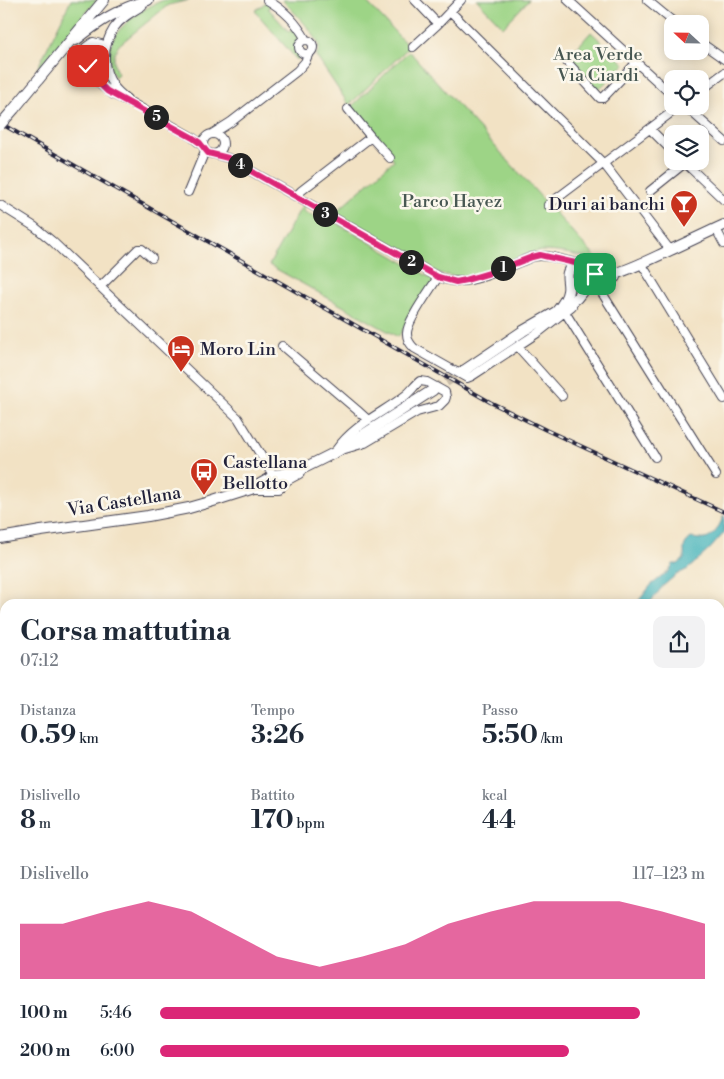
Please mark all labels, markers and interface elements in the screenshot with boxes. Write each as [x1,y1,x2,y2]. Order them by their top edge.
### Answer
north arrow [664,15,709,60]
map controls [664,15,709,170]
park label: Area Verde Via Ciardi [552,43,643,87]
pin [67,45,109,87]
icon: check [74,52,102,80]
button: locate [664,70,709,115]
pin: 5 [144,104,168,130]
text: 5 [152,108,161,126]
button: layers [664,125,709,170]
pin: 4 [228,152,252,178]
text: 4 [236,156,245,174]
bar icon: Duri ai banchi [669,189,699,228]
park label: Parco Hayez [402,190,502,213]
place label: Duri ai banchi [549,193,665,216]
pin: 3 [312,202,338,226]
text: 3 [321,205,330,223]
pin: 2 [398,250,424,274]
text: 2 [407,253,416,271]
pin [574,253,616,295]
pin: 1 [490,256,516,280]
text: 1 [500,259,507,277]
icon: arrive [581,260,609,288]
hotel icon: Moro Lin [166,334,196,373]
place label: Moro Lin [200,338,276,361]
place label: Castellana Bellotto [222,451,308,495]
bus stop icon: Castellana Bellotto [189,457,219,496]
street label: Via Castellana [64,481,184,522]
text: Corsa mattutina [20,614,231,649]
button: share [653,616,705,668]
text: 07:12 [20,651,59,671]
text: Distanza [20,702,76,720]
text: Tempo [251,702,295,720]
text: Passo [482,702,518,720]
text: 0.59 [20,720,76,751]
text: 3:26 [251,720,304,751]
text: 5:50 [482,720,538,751]
text: km [76,730,99,748]
text: /km [538,730,563,748]
text: Dislivello [20,787,80,805]
text: Battito [251,787,295,805]
text: kcal [482,787,507,805]
text: 8 [20,805,36,836]
text: 170 [251,805,294,836]
text: 44 [482,805,516,836]
text: m [36,815,51,833]
text: bpm [294,815,325,833]
text: Dislivello [20,864,89,884]
text: 117–123 m [632,864,705,884]
text: 100 m [20,1003,68,1023]
text: 5:46 [100,1003,132,1023]
text: 200 m [20,1041,70,1061]
text: 6:00 [100,1041,135,1061]

